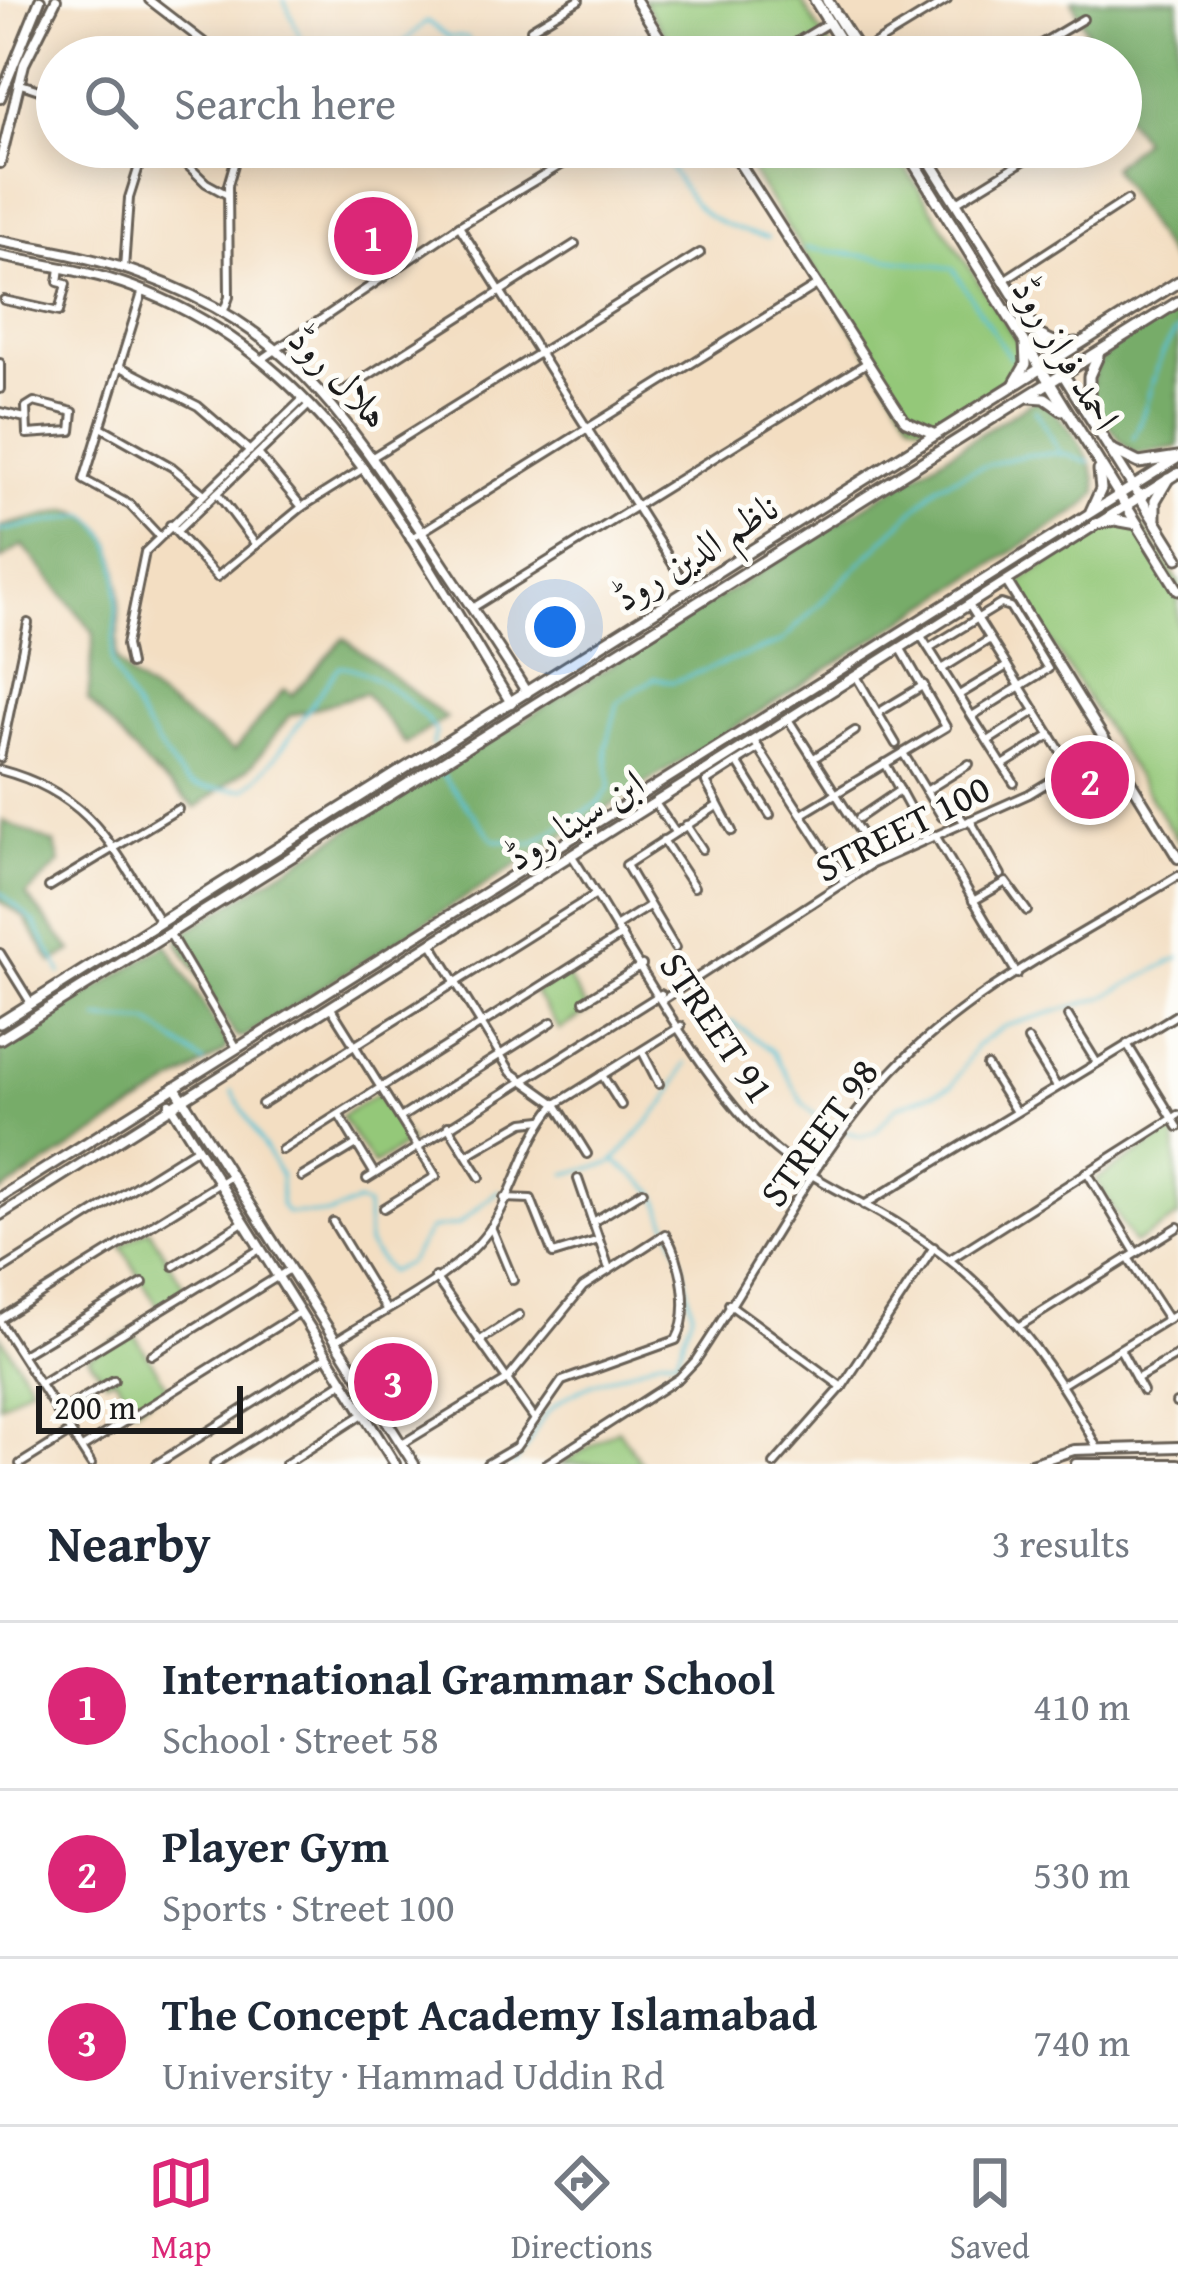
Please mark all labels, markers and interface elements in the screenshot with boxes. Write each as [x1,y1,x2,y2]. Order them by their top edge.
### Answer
search box [36,36,1142,168]
icon: search [78,69,144,135]
text: Search here [174,70,396,135]
pin: 1 [334,191,412,281]
street label: احمد فراز روڈ [999,265,1135,441]
street label: ہلال روڈ [276,311,404,441]
street label: ناظم الدین روڈ [601,478,793,632]
your location [525,597,585,657]
pin: 2 [1051,735,1129,825]
street label: ابن سینا روڈ [494,754,654,884]
street label: STREET 100 [805,759,999,895]
street label: STREET 91 [647,940,789,1114]
street label: STREET 98 [745,1046,891,1218]
pin: 3 [354,1337,432,1427]
scale bar [36,1380,243,1433]
text: 200 m [54,1383,136,1431]
text: Nearby [48,1505,211,1580]
text: 3 results [992,1514,1130,1571]
text: International Grammar School [162,1645,775,1710]
text: 1 [77,1677,97,1734]
text: 410 m [1033,1677,1130,1734]
text: School · Street 58 [162,1710,439,1767]
text: Player Gym [162,1813,389,1878]
text: 2 [77,1845,97,1902]
text: 530 m [1033,1845,1130,1902]
text: Sports · Street 100 [162,1878,455,1935]
text: The Concept Academy Islamabad [162,1981,817,2046]
text: 3 [77,2013,97,2070]
text: 740 m [1033,2013,1130,2070]
text: University · Hammad Uddin Rd [162,2046,665,2103]
tab: Map [148,2150,214,2270]
tab: Directions [511,2150,653,2270]
tab: Saved [950,2150,1030,2270]

